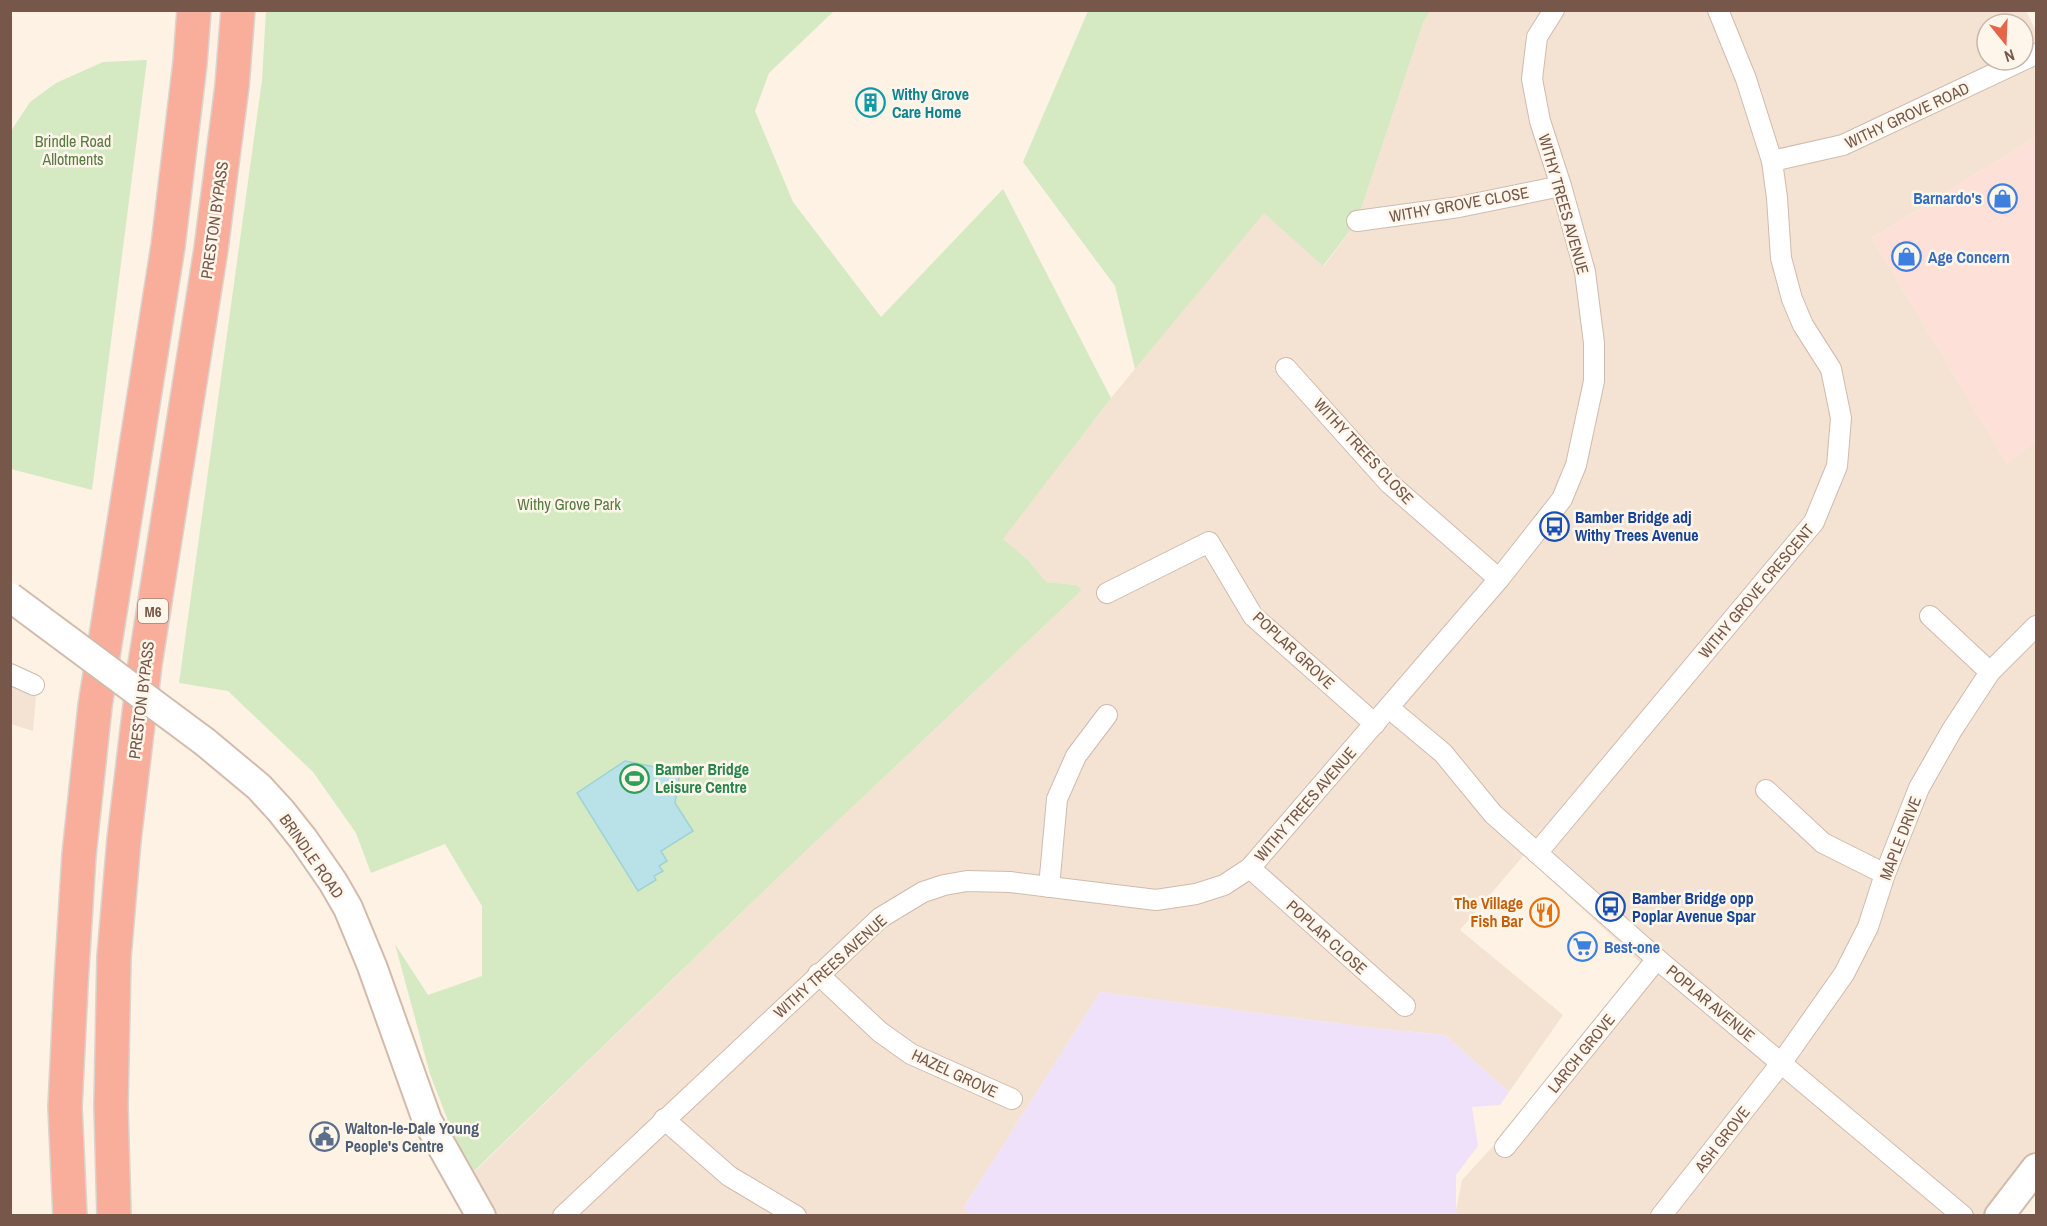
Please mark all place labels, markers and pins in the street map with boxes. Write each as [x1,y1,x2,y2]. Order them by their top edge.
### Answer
place label: Withy Grove Care Home [892,83,969,123]
building icon: Withy Grove Care Home [855,87,887,119]
shop icon: Barnardo's [1987,182,2019,214]
place label: Barnardo's [1913,187,1982,209]
shop icon: Age Concern [1891,241,1923,273]
place label: Age Concern [1928,246,2010,268]
place label: Bamber Bridge adj Withy Trees Avenue [1575,506,1699,546]
bus stop icon: Bamber Bridge adj Withy Trees Avenue [1538,510,1570,542]
place label: Bamber Bridge Leisure Centre [655,758,749,798]
sports icon: Bamber Bridge Leisure Centre [618,762,650,794]
place label: Bamber Bridge opp Poplar Avenue Spar [1632,887,1757,927]
bus stop icon: Bamber Bridge opp Poplar Avenue Spar [1595,891,1627,923]
place label: The Village Fish Bar [1454,892,1524,932]
restaurant icon: The Village Fish Bar [1528,896,1560,928]
supermarket icon: Best-one [1567,931,1599,963]
place label: Best-one [1604,936,1660,958]
place label: Walton-le-Dale Young People's Centre [345,1117,479,1157]
public building icon: Walton-le-Dale Young People's Centre [308,1121,340,1153]

